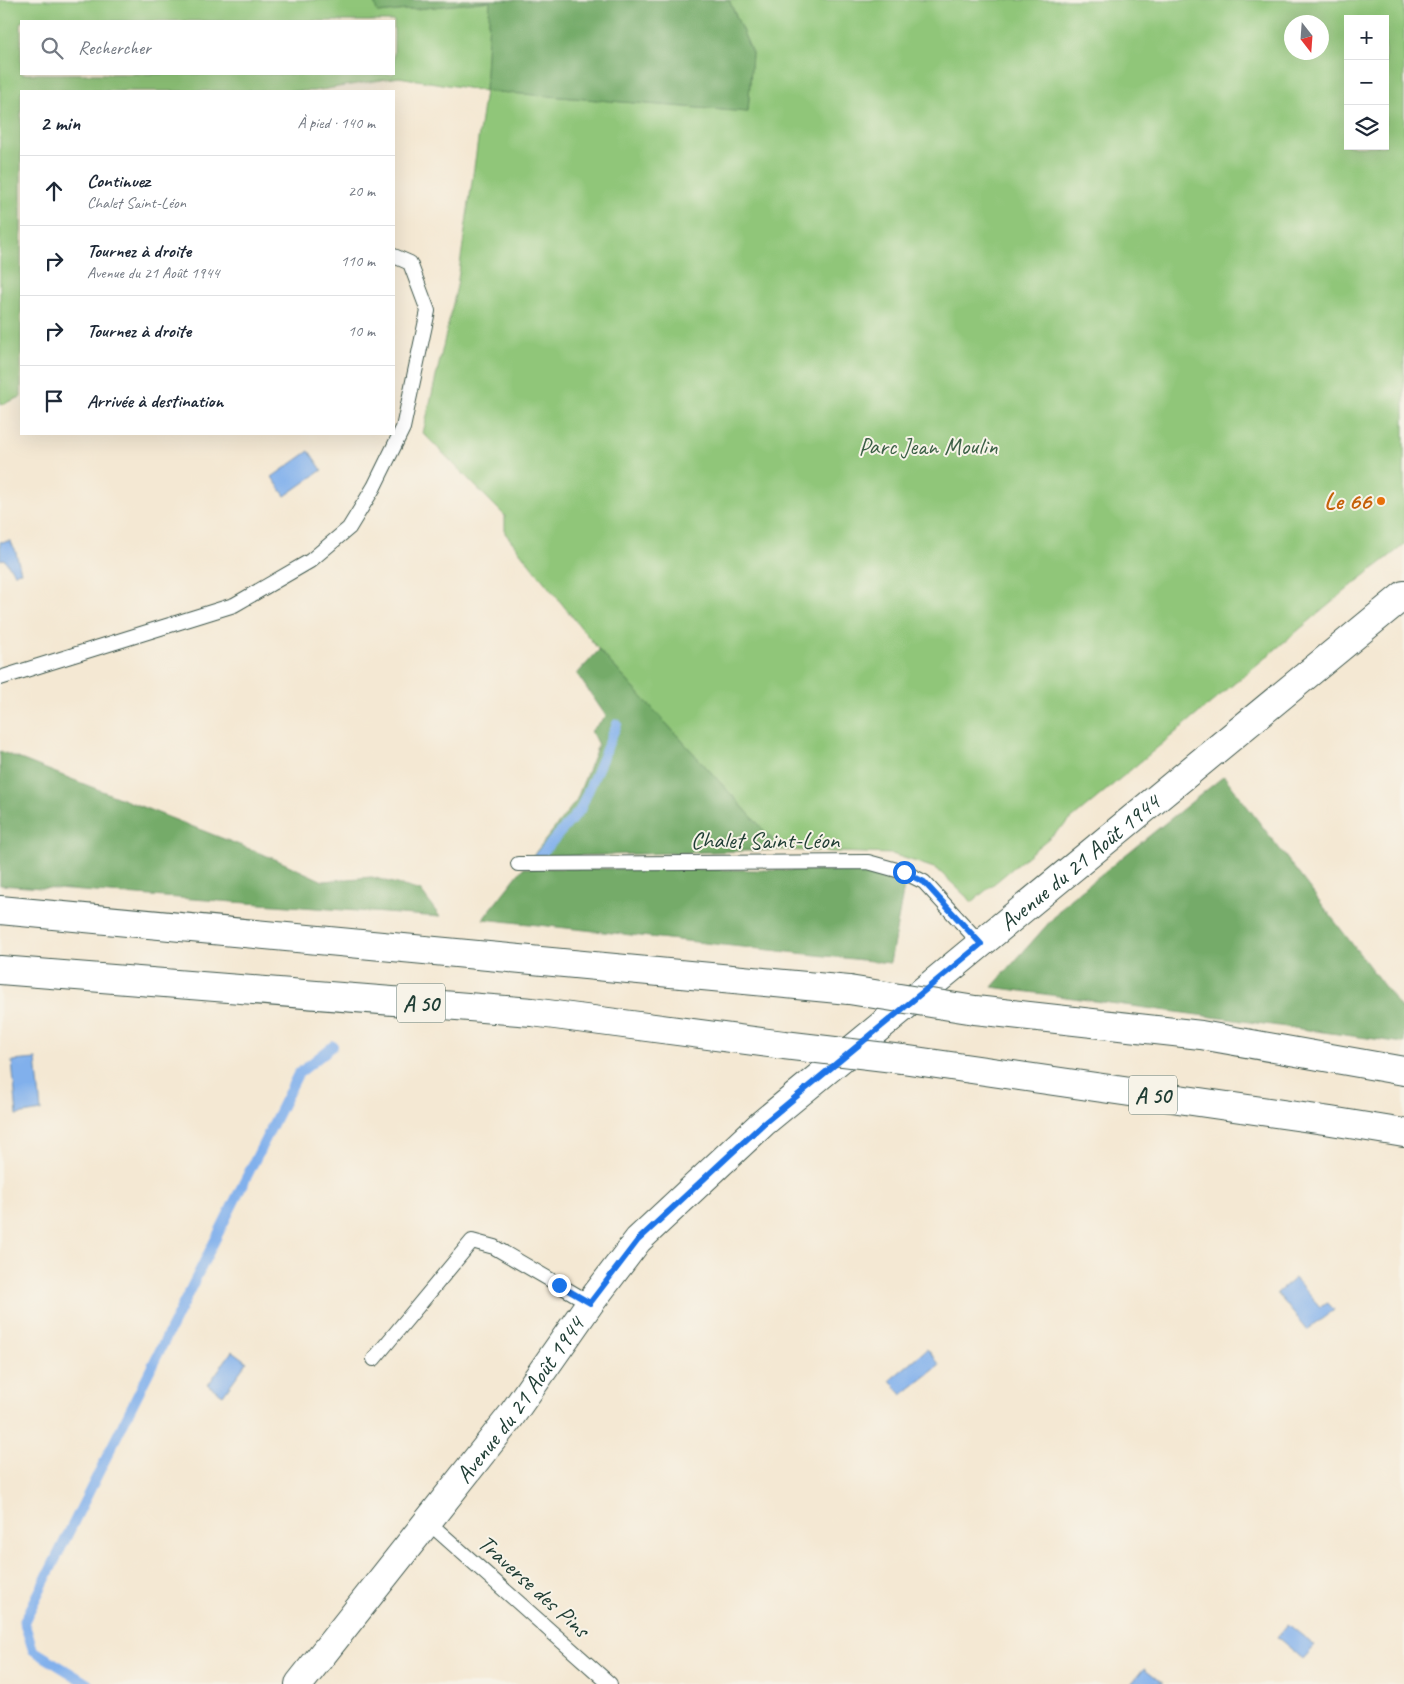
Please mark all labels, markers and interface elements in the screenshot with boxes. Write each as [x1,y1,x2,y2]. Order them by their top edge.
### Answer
north arrow [1284,15,1329,60]
map controls [1344,15,1389,150]
button: + [1344,15,1389,60]
search box [20,20,395,75]
icon: search [38,34,66,62]
text: Rechercher [78,36,151,60]
button: − [1344,60,1389,105]
button: layers [1344,105,1389,150]
text: 2 min [40,110,80,136]
text: À pied · 140 m [297,113,375,133]
text: Continuez [87,169,150,193]
icon: ahead [40,177,68,205]
text: 20 m [348,181,375,201]
text: Chalet Saint-Léon [87,193,186,213]
text: Tournez à droite [87,239,191,263]
icon: right [40,247,68,275]
text: 110 m [341,251,375,271]
text: Avenue du 21 Août 1944 [87,263,220,283]
icon: right [40,317,68,345]
text: Tournez à droite [87,319,191,343]
text: 10 m [348,321,375,341]
icon: arrive [40,387,68,415]
text: Arrivée à destination [87,389,223,413]
park label: Parc Jean Moulin [858,431,998,461]
place label: Le 66 [1324,486,1373,516]
marker: Le 66 [1375,495,1387,507]
street label: Avenue du 21 Août 1944 [993,786,1168,937]
street label: Chalet Saint-Léon [691,825,840,855]
route start [893,861,916,884]
road number: A 50 [397,984,445,1022]
road number: A 50 [1129,1076,1177,1114]
route end [548,1274,571,1297]
street label: Avenue du 21 Août 1944 [449,1309,592,1489]
street label: Traverse des Pins [472,1528,597,1645]

